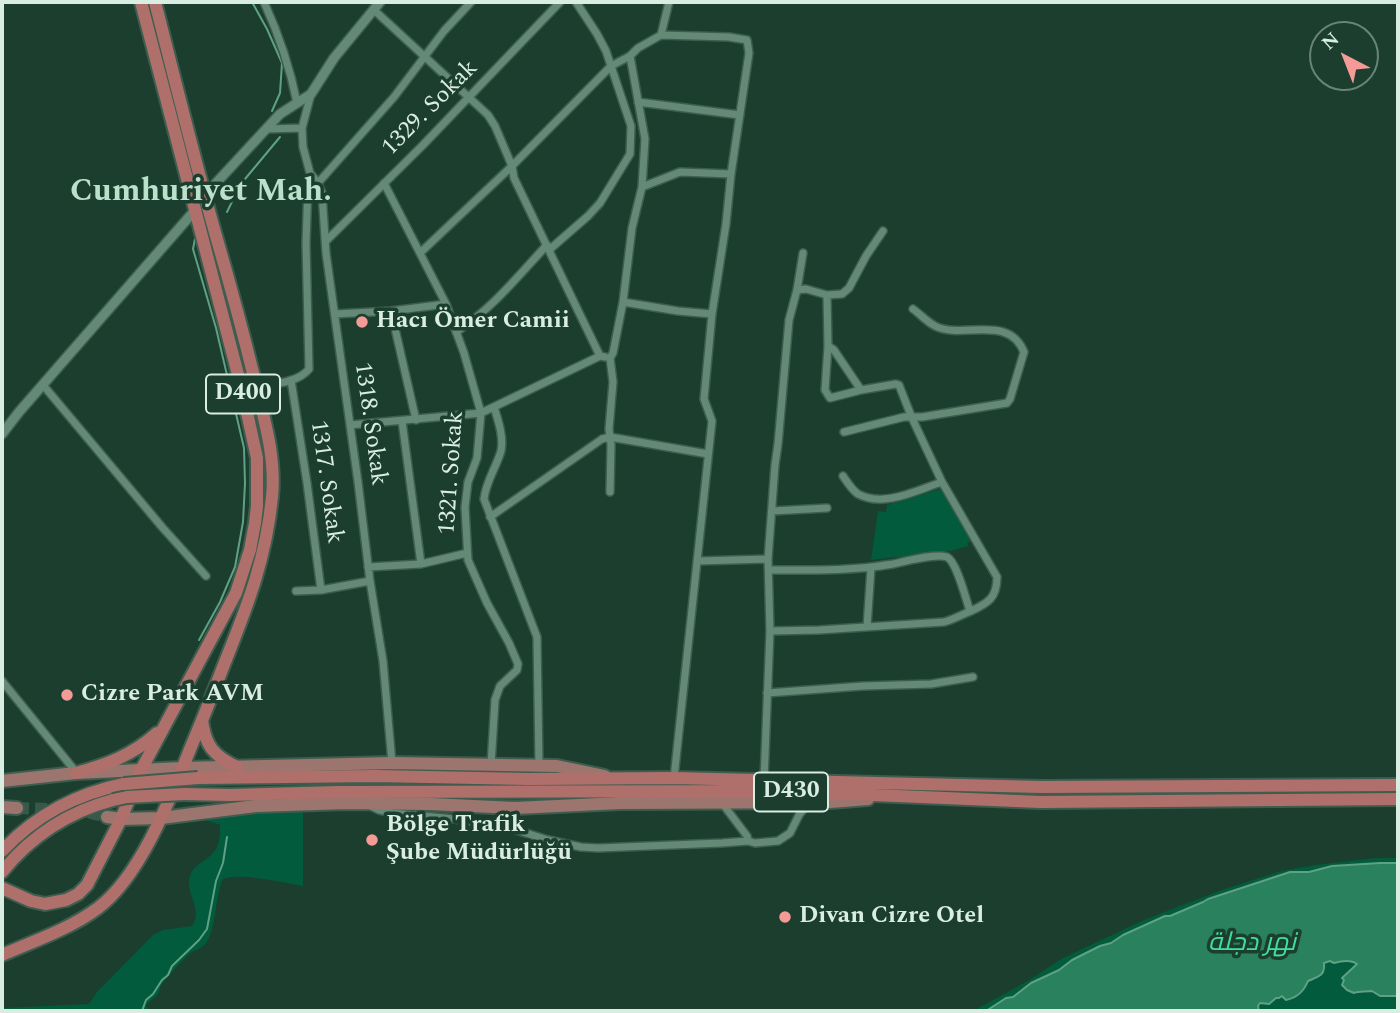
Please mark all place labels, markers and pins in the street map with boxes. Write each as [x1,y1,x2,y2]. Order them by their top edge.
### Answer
place label: Hacı Ömer Camii [376,308,570,336]
marker: Hacı Ömer Camii [354,314,370,330]
place label: Cizre Park AVM [81,681,264,709]
marker: Cizre Park AVM [59,687,75,703]
place label: Bölge Trafik Şube Müdürlüğü [386,812,572,868]
marker: Bölge Trafik Şube Müdürlüğü [364,832,380,848]
place label: Divan Cizre Otel [799,903,984,931]
marker: Divan Cizre Otel [777,909,793,925]

